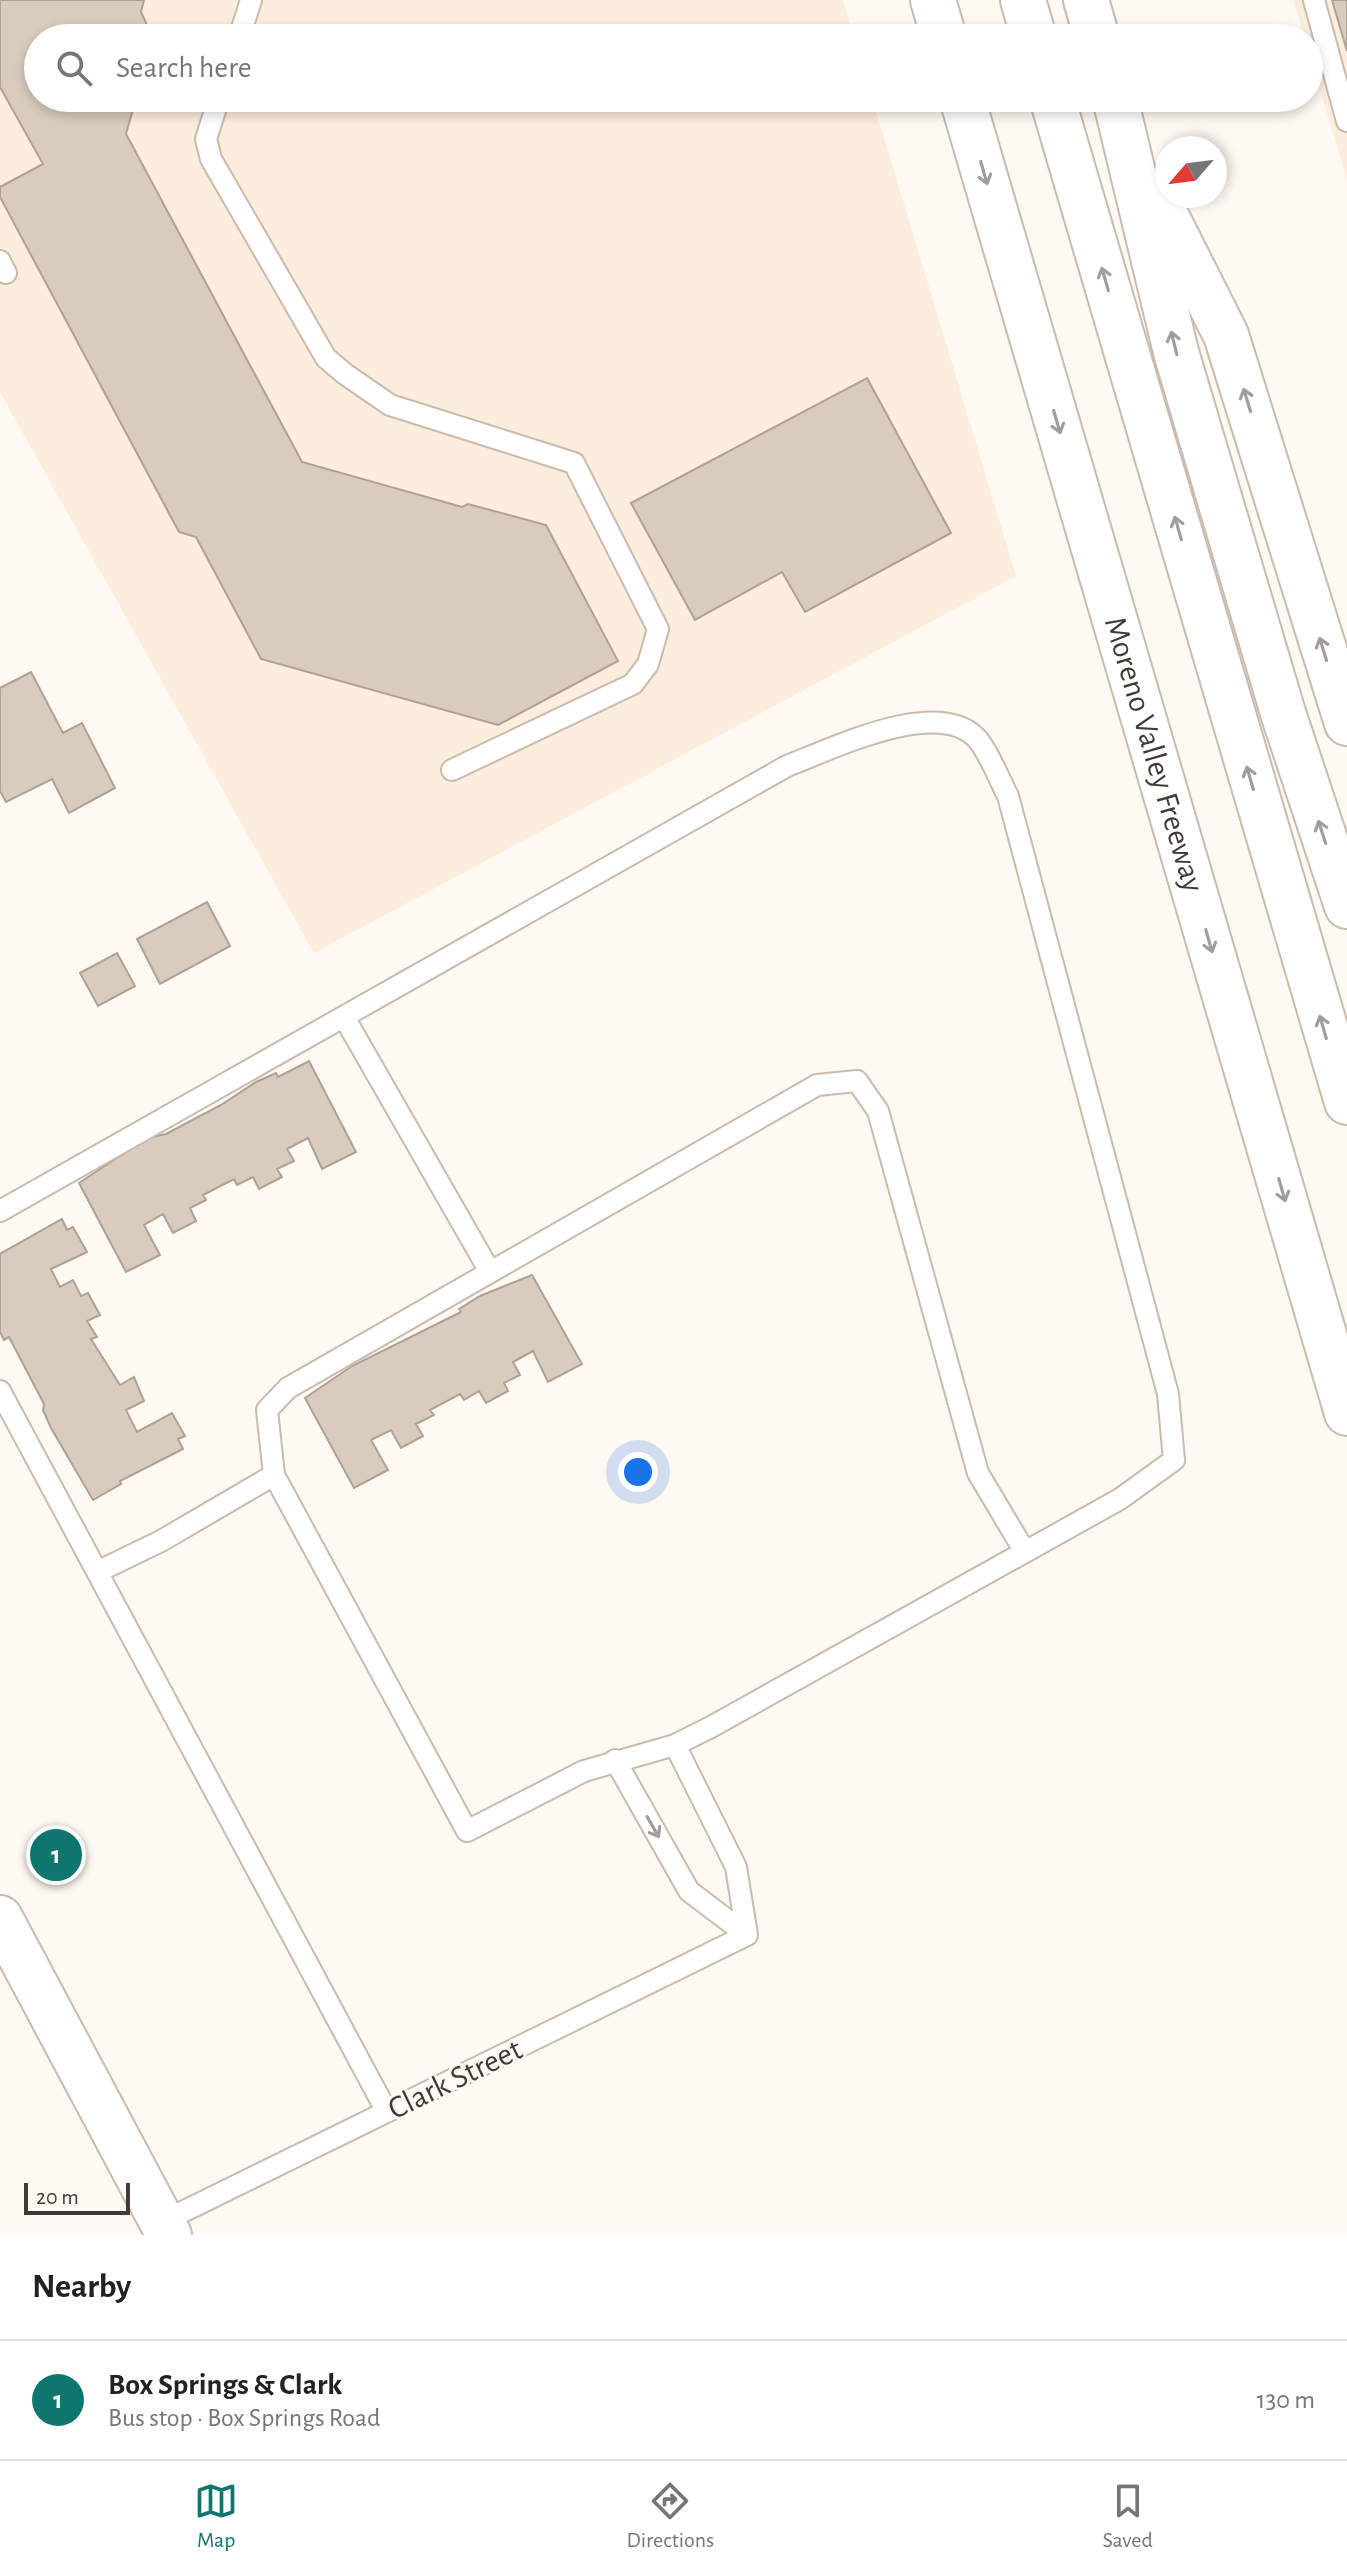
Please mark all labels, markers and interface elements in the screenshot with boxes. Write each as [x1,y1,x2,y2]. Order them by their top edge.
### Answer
search box [24,24,1323,112]
icon: search [52,46,96,90]
text: Search here [116,53,252,83]
north arrow [1155,136,1227,208]
one-way arrow [977,159,992,185]
one-way arrow [1097,266,1112,292]
one-way arrow [1166,331,1181,356]
one-way arrow [1239,388,1254,414]
one-way arrow [1050,409,1065,435]
one-way arrow [1169,516,1184,542]
street label: Moreno Valley Freeway [1099,613,1210,896]
one-way arrow [1315,637,1329,662]
one-way arrow [1242,765,1257,791]
one-way arrow [1314,819,1329,844]
one-way arrow [1202,927,1217,953]
one-way arrow [1315,1015,1330,1041]
one-way arrow [1275,1177,1290,1203]
your location [618,1452,658,1492]
one-way arrow [646,1815,661,1839]
pin: 1 [30,1825,82,1885]
street label: Clark Street [383,2033,527,2125]
scale bar [24,2179,130,2215]
text: 20 m [36,2186,79,2208]
text: Nearby [32,2270,131,2304]
text: Box Springs & Clark [108,2370,342,2400]
text: 1 [53,2387,63,2413]
text: 130 m [1257,2387,1315,2413]
text: Bus stop · Box Springs Road [108,2405,381,2431]
tab: Map [194,2479,238,2553]
tab: Directions [626,2479,714,2553]
tab: Saved [1102,2479,1153,2553]

